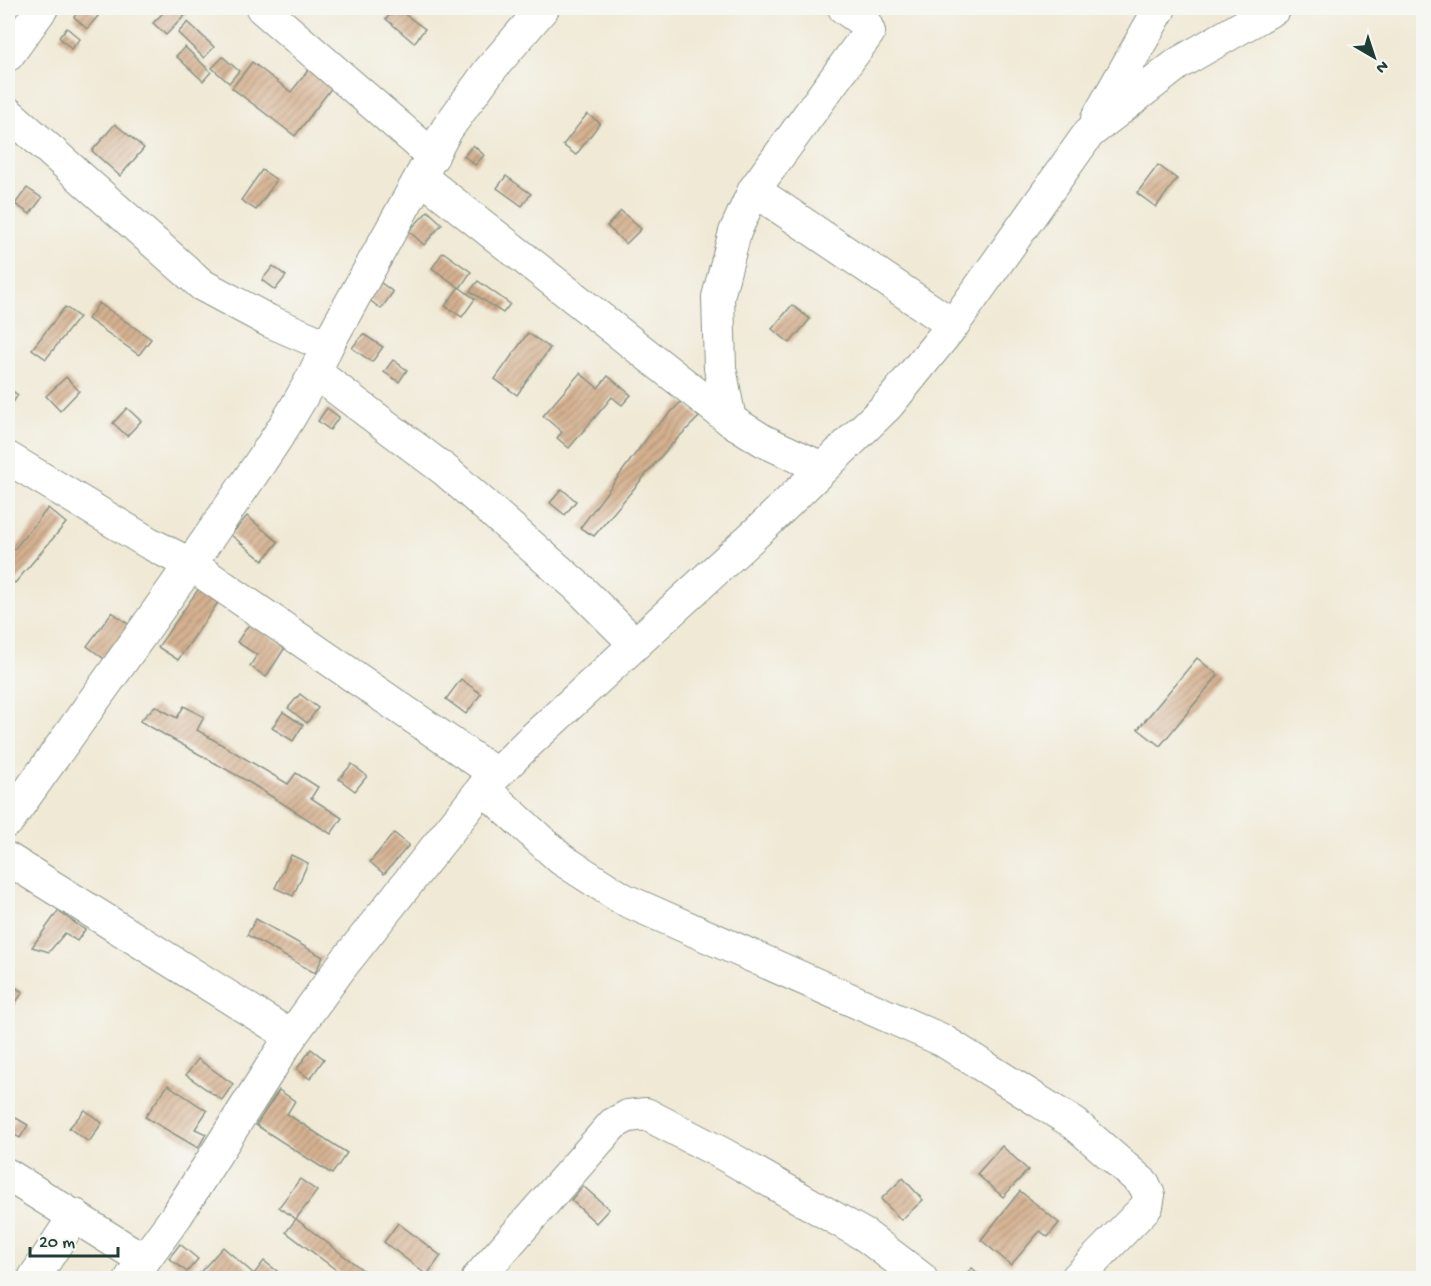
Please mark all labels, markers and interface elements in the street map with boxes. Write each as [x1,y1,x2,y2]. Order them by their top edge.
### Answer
north arrow [1344,27,1404,87]
text: N [1371,55,1391,77]
scale bar [30,1220,118,1258]
text: 20 m [39,1233,75,1254]

